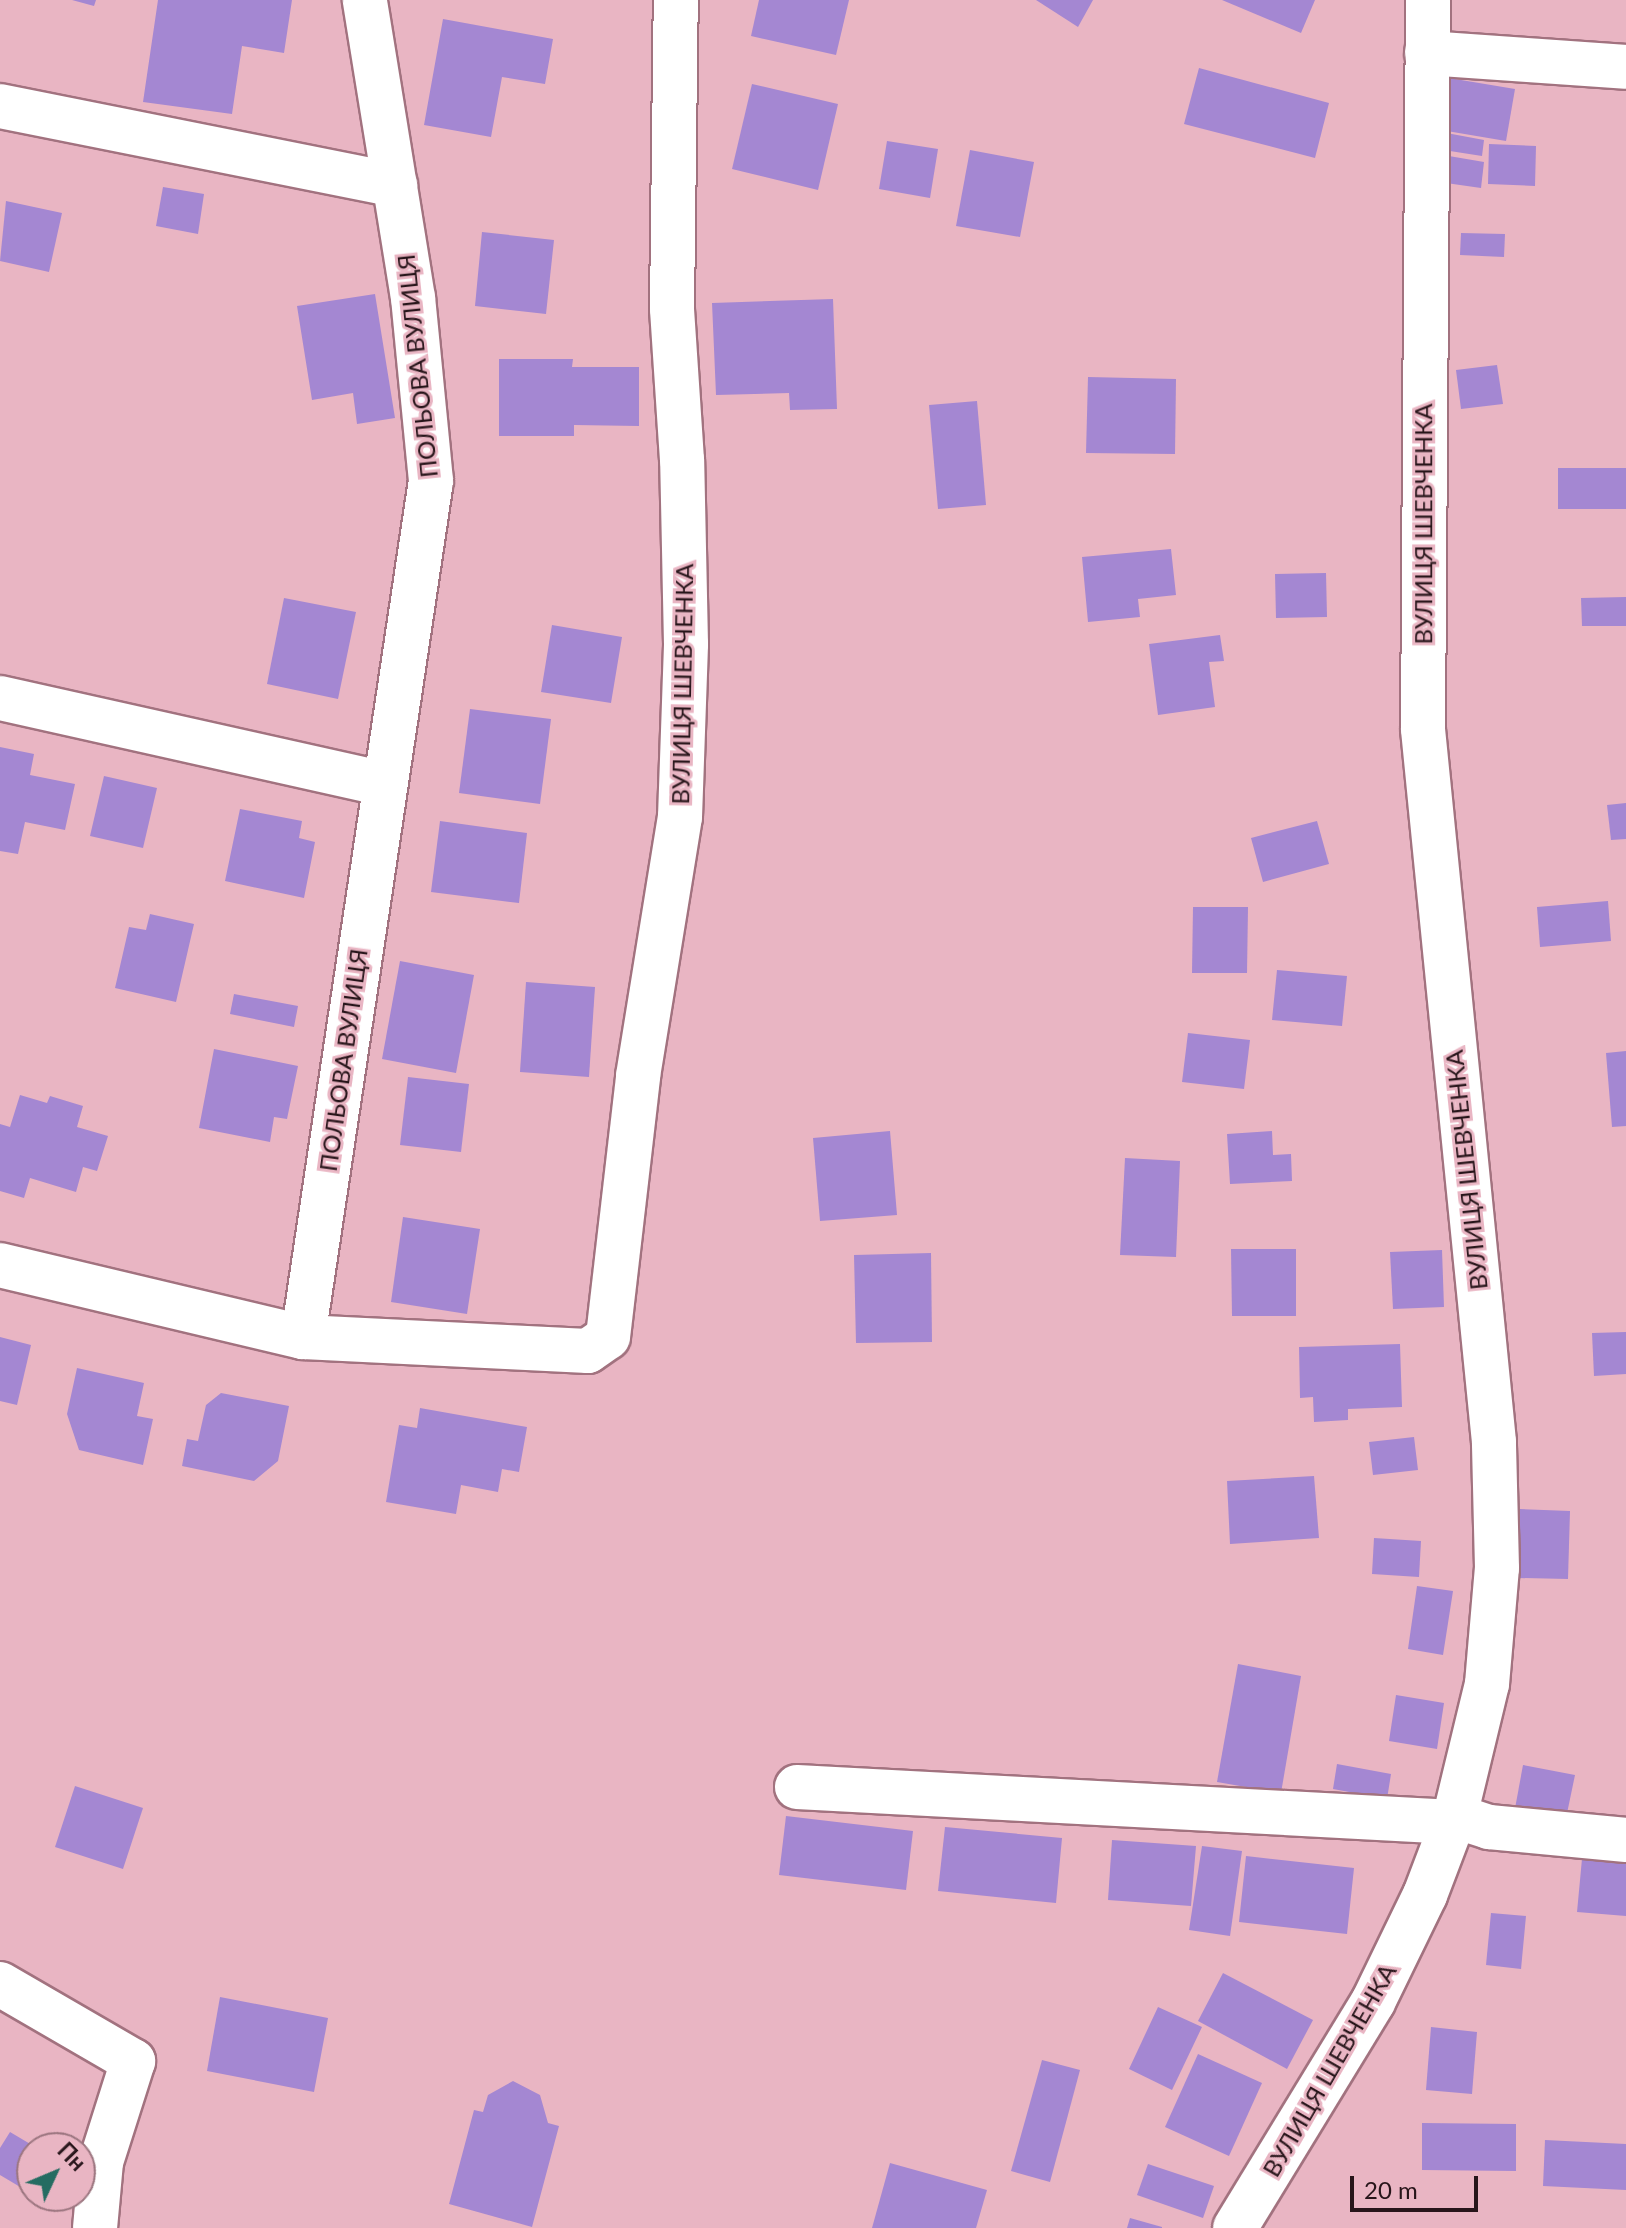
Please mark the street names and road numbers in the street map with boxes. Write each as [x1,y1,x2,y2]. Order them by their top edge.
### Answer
street label: ПОЛЬОВА ВУЛИЦЯ [391,253,443,479]
street label: ВУЛИЦЯ ШЕВЧЕНКА [1409,404,1437,644]
street label: ВУЛИЦЯ ШЕВЧЕНКА [666,563,698,805]
street label: ПОЛЬОВА ВУЛИЦЯ [313,947,373,1173]
street label: ВУЛИЦЯ ШЕВЧЕНКА [1439,1049,1493,1291]
street label: ВУЛИЦЯ ШЕВЧЕНКА [1256,1958,1402,2182]

